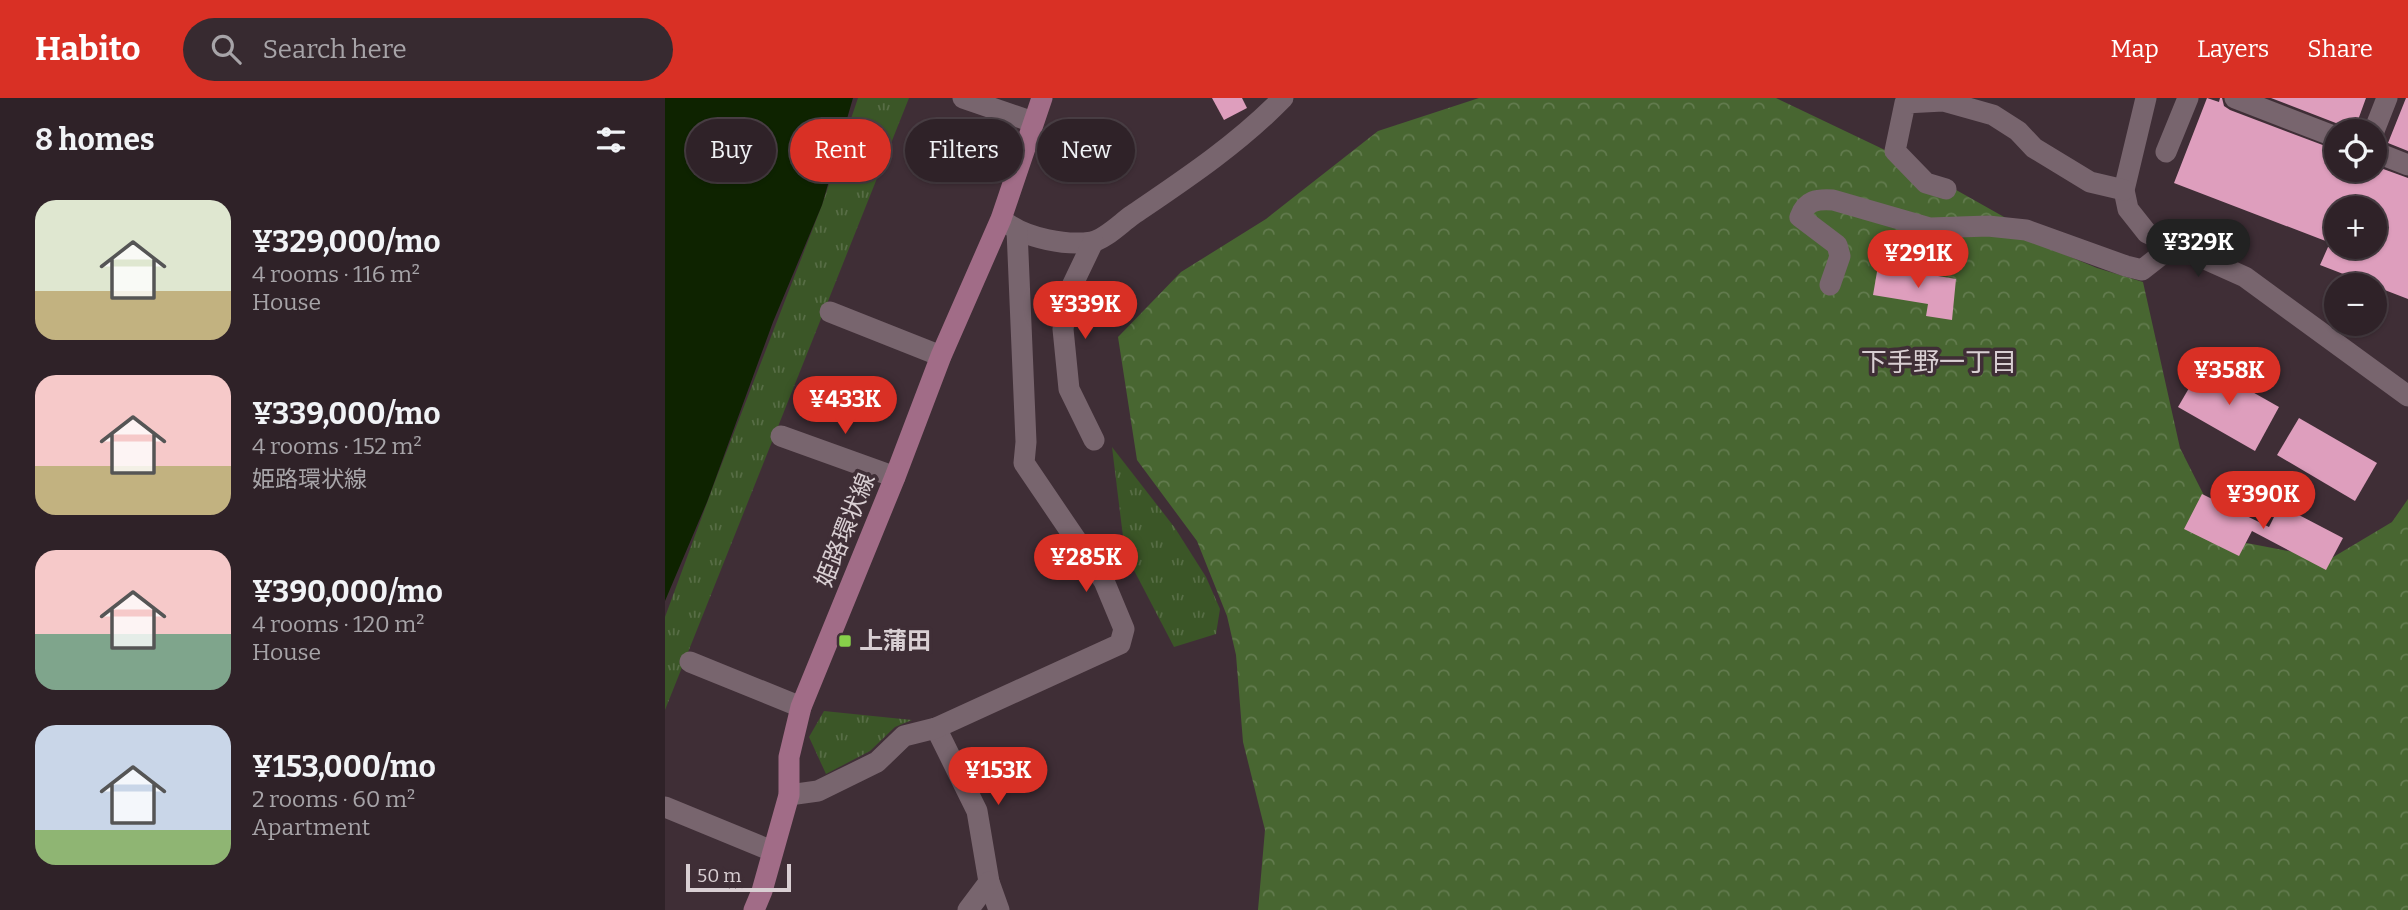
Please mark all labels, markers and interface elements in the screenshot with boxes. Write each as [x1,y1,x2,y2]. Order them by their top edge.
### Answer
search box [183,18,673,81]
text: Habito [35,29,141,69]
icon: search [207,30,245,68]
text: Search here [263,34,407,65]
text: Map [2111,35,2159,63]
text: Layers [2197,35,2269,63]
text: Share [2307,35,2373,63]
chip: Buy [686,119,776,182]
chip: Rent [790,119,891,182]
chip: Filters [905,119,1023,182]
chip: New [1037,119,1135,182]
map controls [2324,119,2387,336]
button: locate [2324,119,2387,182]
icon: filters [592,121,630,159]
text: 8 homes [35,122,155,158]
button: + [2324,196,2387,259]
pin: ¥329K [2149,220,2247,279]
text: ¥329,000/mo [252,224,441,260]
icon: home [91,228,175,312]
text: ¥329K [2162,228,2234,256]
pin: ¥291K [1869,230,1967,290]
text: ¥291K [1884,239,1952,267]
text: 4 rooms · 116 m² [252,260,420,288]
button: − [2324,273,2387,336]
pin: ¥339K [1036,282,1134,341]
text: House [252,288,321,316]
text: ¥339K [1049,290,1121,318]
district label: 下手野一丁目 [1861,347,2017,378]
pin: ¥358K [2180,348,2278,407]
text: ¥358K [2193,356,2265,384]
pin: ¥433K [796,376,894,436]
text: ¥433K [809,385,881,413]
text: ¥339,000/mo [252,396,440,432]
icon: home [91,403,175,487]
text: 4 rooms · 152 m² [252,432,422,460]
text: 姫路環状線 [252,465,367,493]
street label: 姫路環状線 [810,469,880,591]
pin: ¥390K [2214,472,2312,531]
text: ¥390K [2226,480,2300,508]
pin: ¥285K [1037,534,1135,594]
text: ¥285K [1050,543,1122,571]
text: ¥390,000/mo [252,574,443,610]
icon: home [91,578,175,662]
text: 4 rooms · 120 m² [252,610,424,638]
place label: 上蒲田 [859,627,931,655]
marker: 上蒲田 [837,633,853,649]
text: House [252,638,321,666]
pin: ¥153K [949,748,1047,807]
text: ¥153,000/mo [252,749,436,785]
icon: home [91,753,175,837]
text: ¥153K [964,756,1032,784]
text: 2 rooms · 60 m² [252,785,415,813]
text: Apartment [252,813,370,841]
scale bar [686,861,791,893]
text: 50 m [697,864,741,887]

